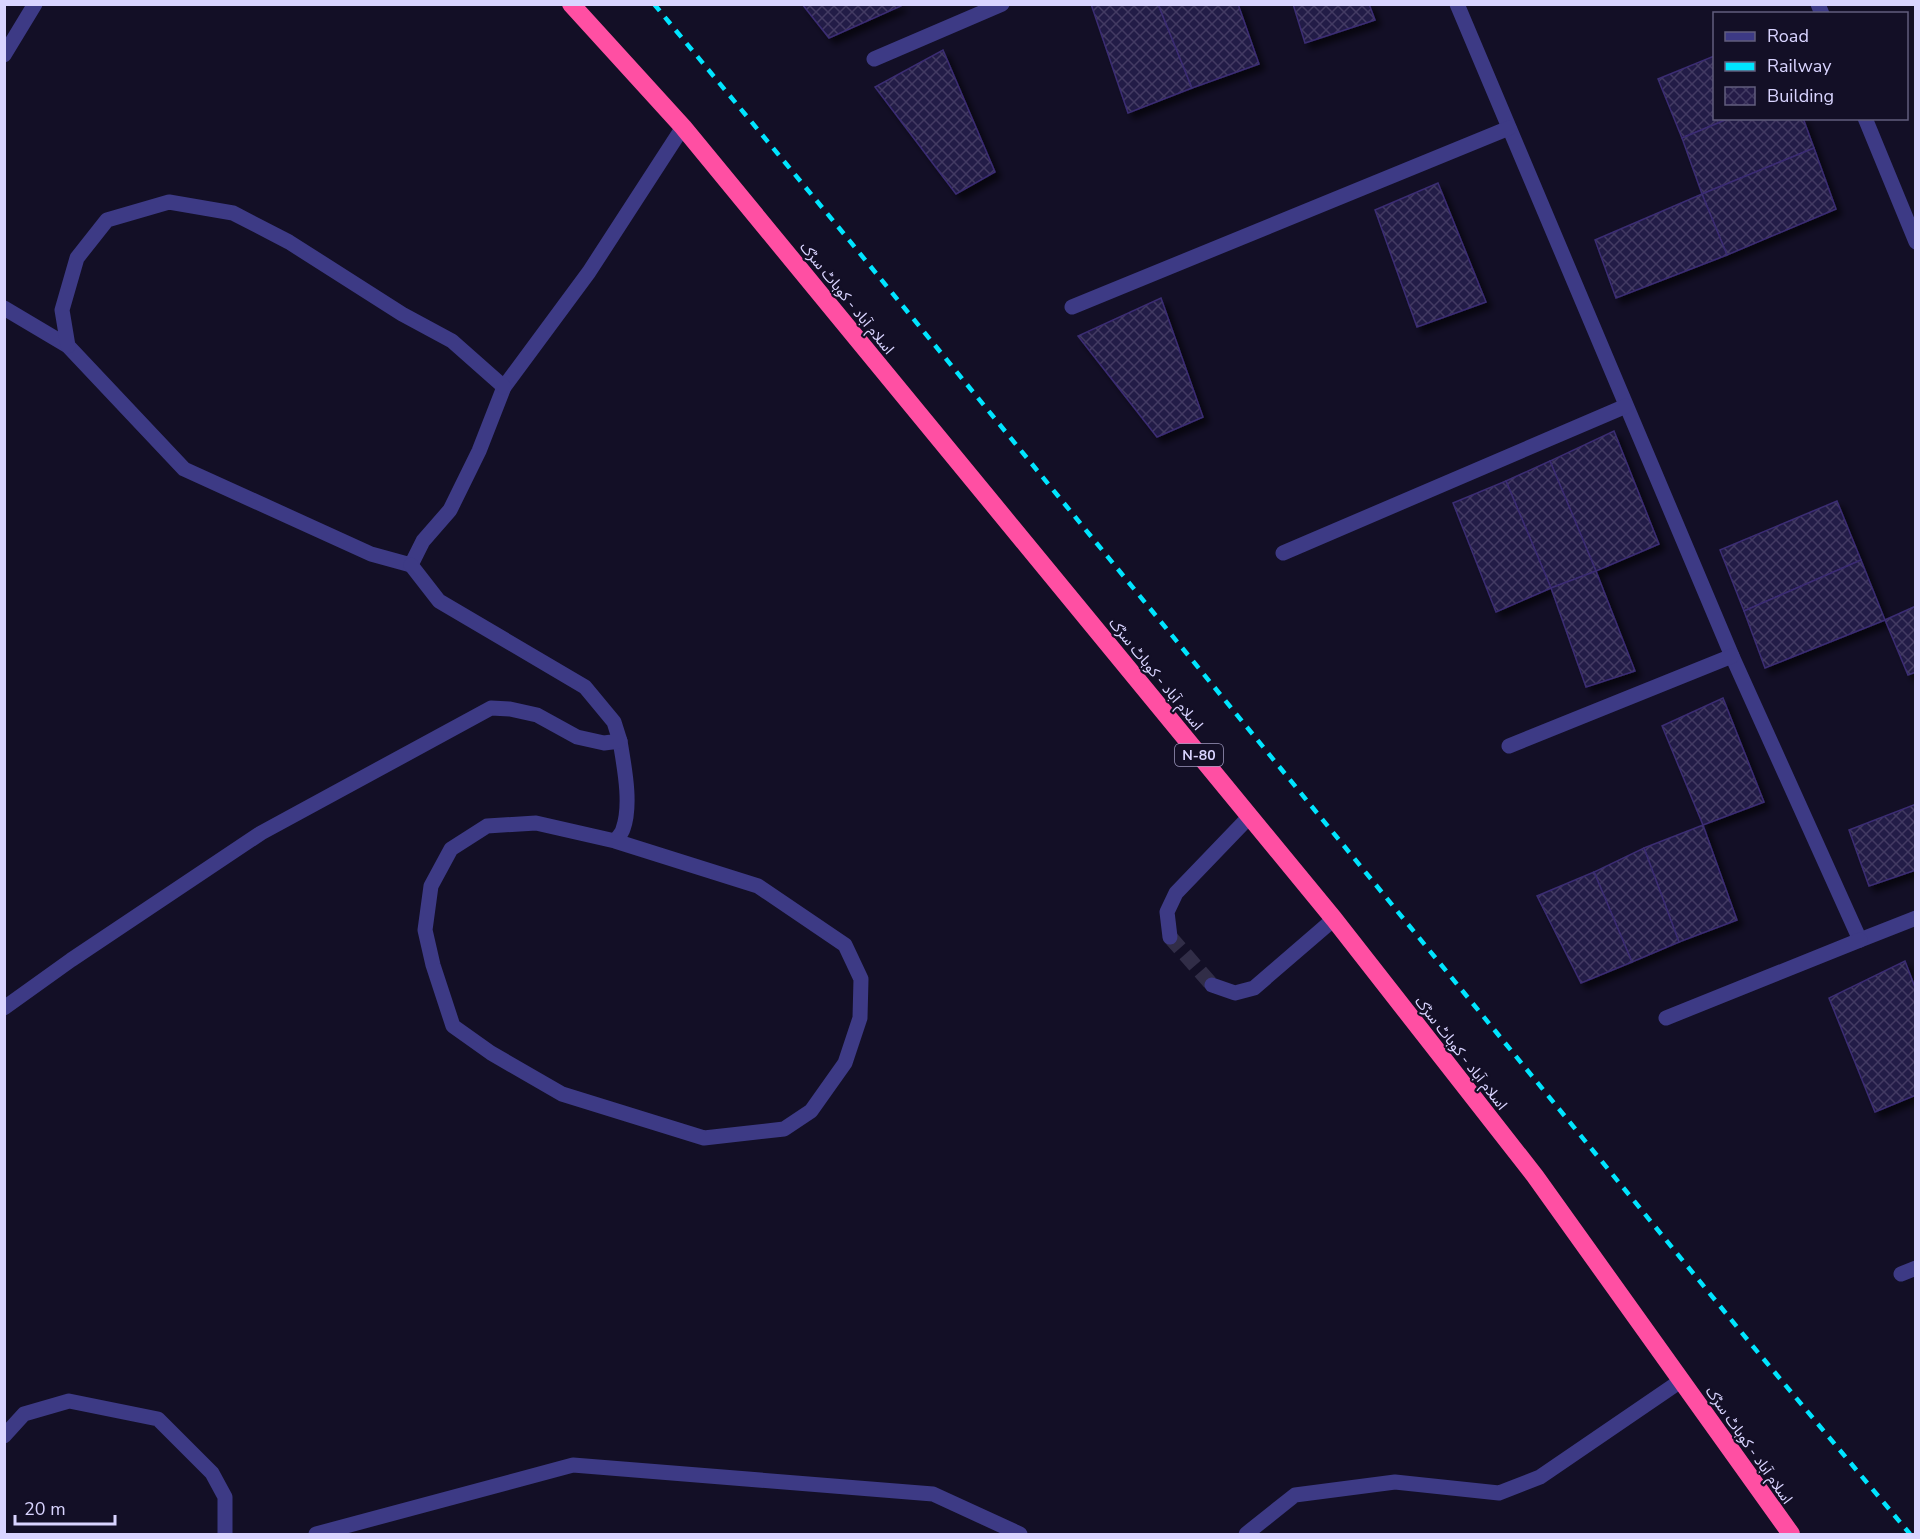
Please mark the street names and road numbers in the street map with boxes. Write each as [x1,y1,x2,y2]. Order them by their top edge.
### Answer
street label: اسلام آباد - کوہاٹ سڑک [795,238,899,359]
street label: اسلام آباد - کوہاٹ سڑک [1104,614,1208,735]
road number: N-80 [1175,744,1223,766]
street label: اسلام آباد - کوہاٹ سڑک [1409,992,1512,1115]
street label: اسلام آباد - کوہاٹ سڑک [1700,1382,1797,1508]

